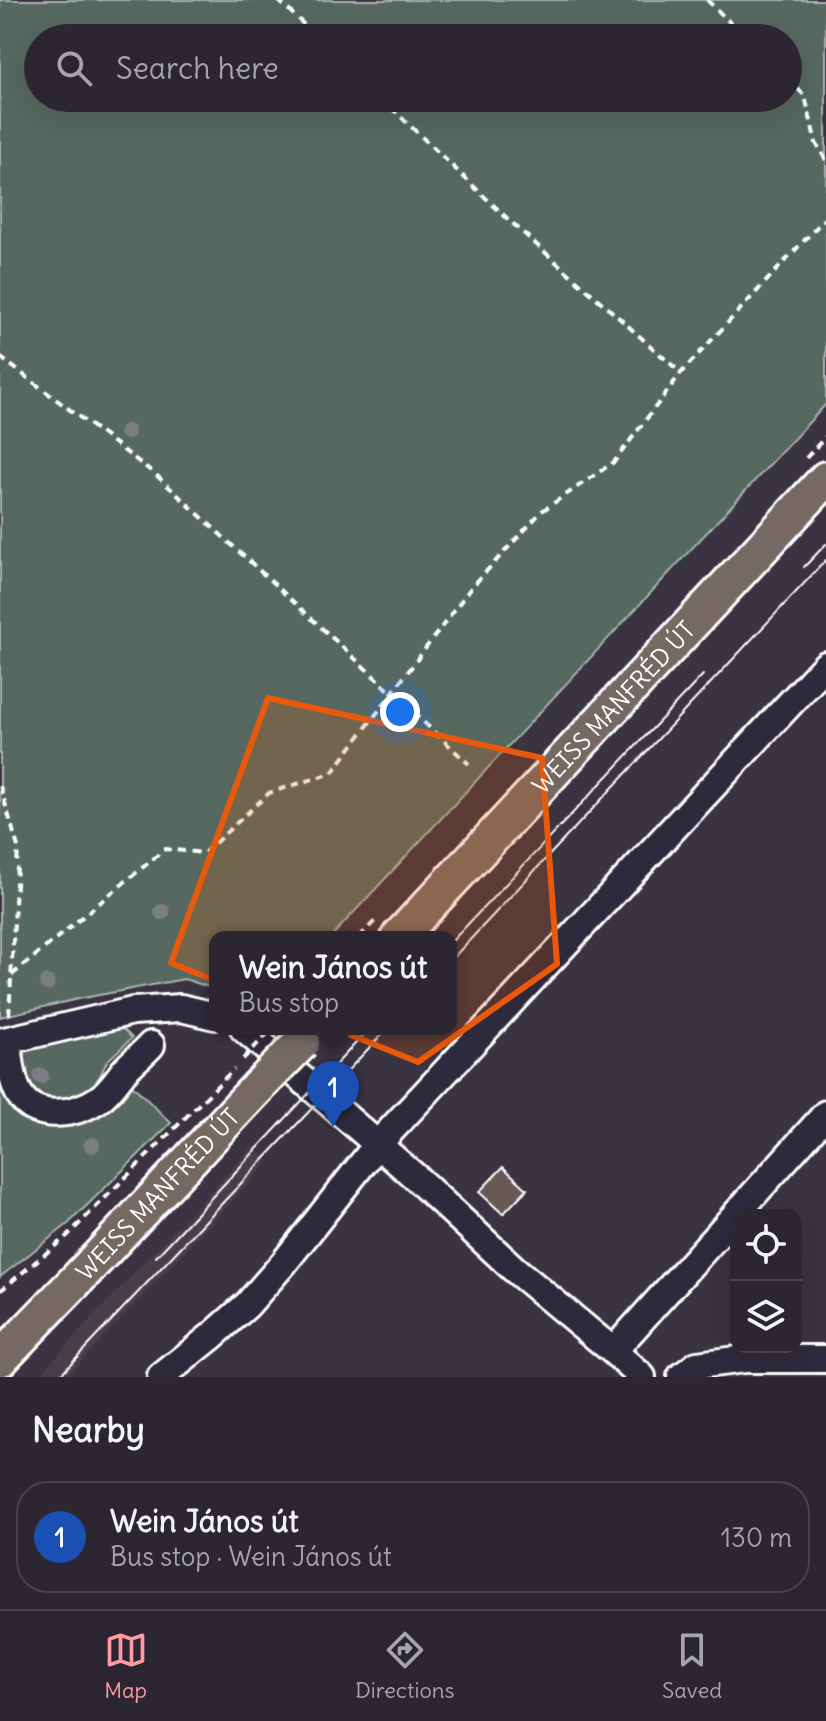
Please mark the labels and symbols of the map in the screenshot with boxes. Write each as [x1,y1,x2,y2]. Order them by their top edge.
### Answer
street label: WEISS MANFRÉD ÚT [525,615,701,800]
your location [380,692,420,732]
pin: 1 [307,1061,359,1127]
street label: WEISS MANFRÉD ÚT [70,1102,245,1286]

